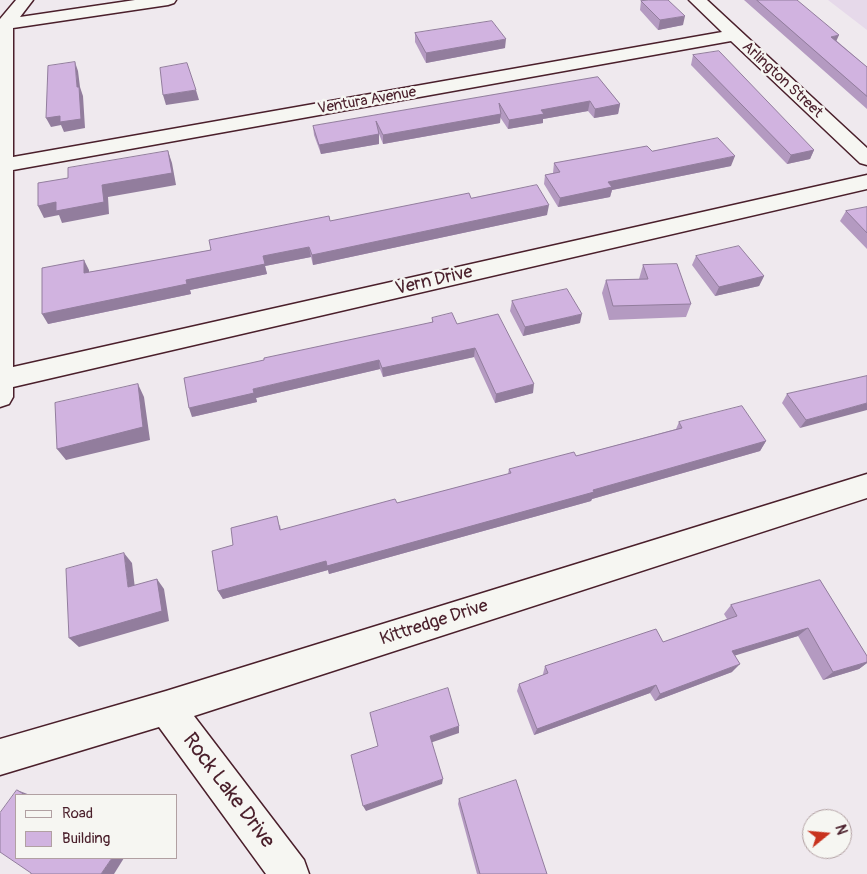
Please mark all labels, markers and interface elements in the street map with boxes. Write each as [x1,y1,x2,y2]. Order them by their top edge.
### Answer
street label: Arlington Street [738,38,826,122]
street label: Ventura Avenue [316,83,418,119]
street label: Vern Drive [393,262,475,300]
street label: Kittredge Drive [377,595,491,651]
street label: Rock Lake Drive [177,728,279,854]
legend [15,794,178,859]
text: Road [62,804,93,823]
north arrow [802,809,852,859]
text: N [831,823,850,837]
text: Building [62,829,110,848]

